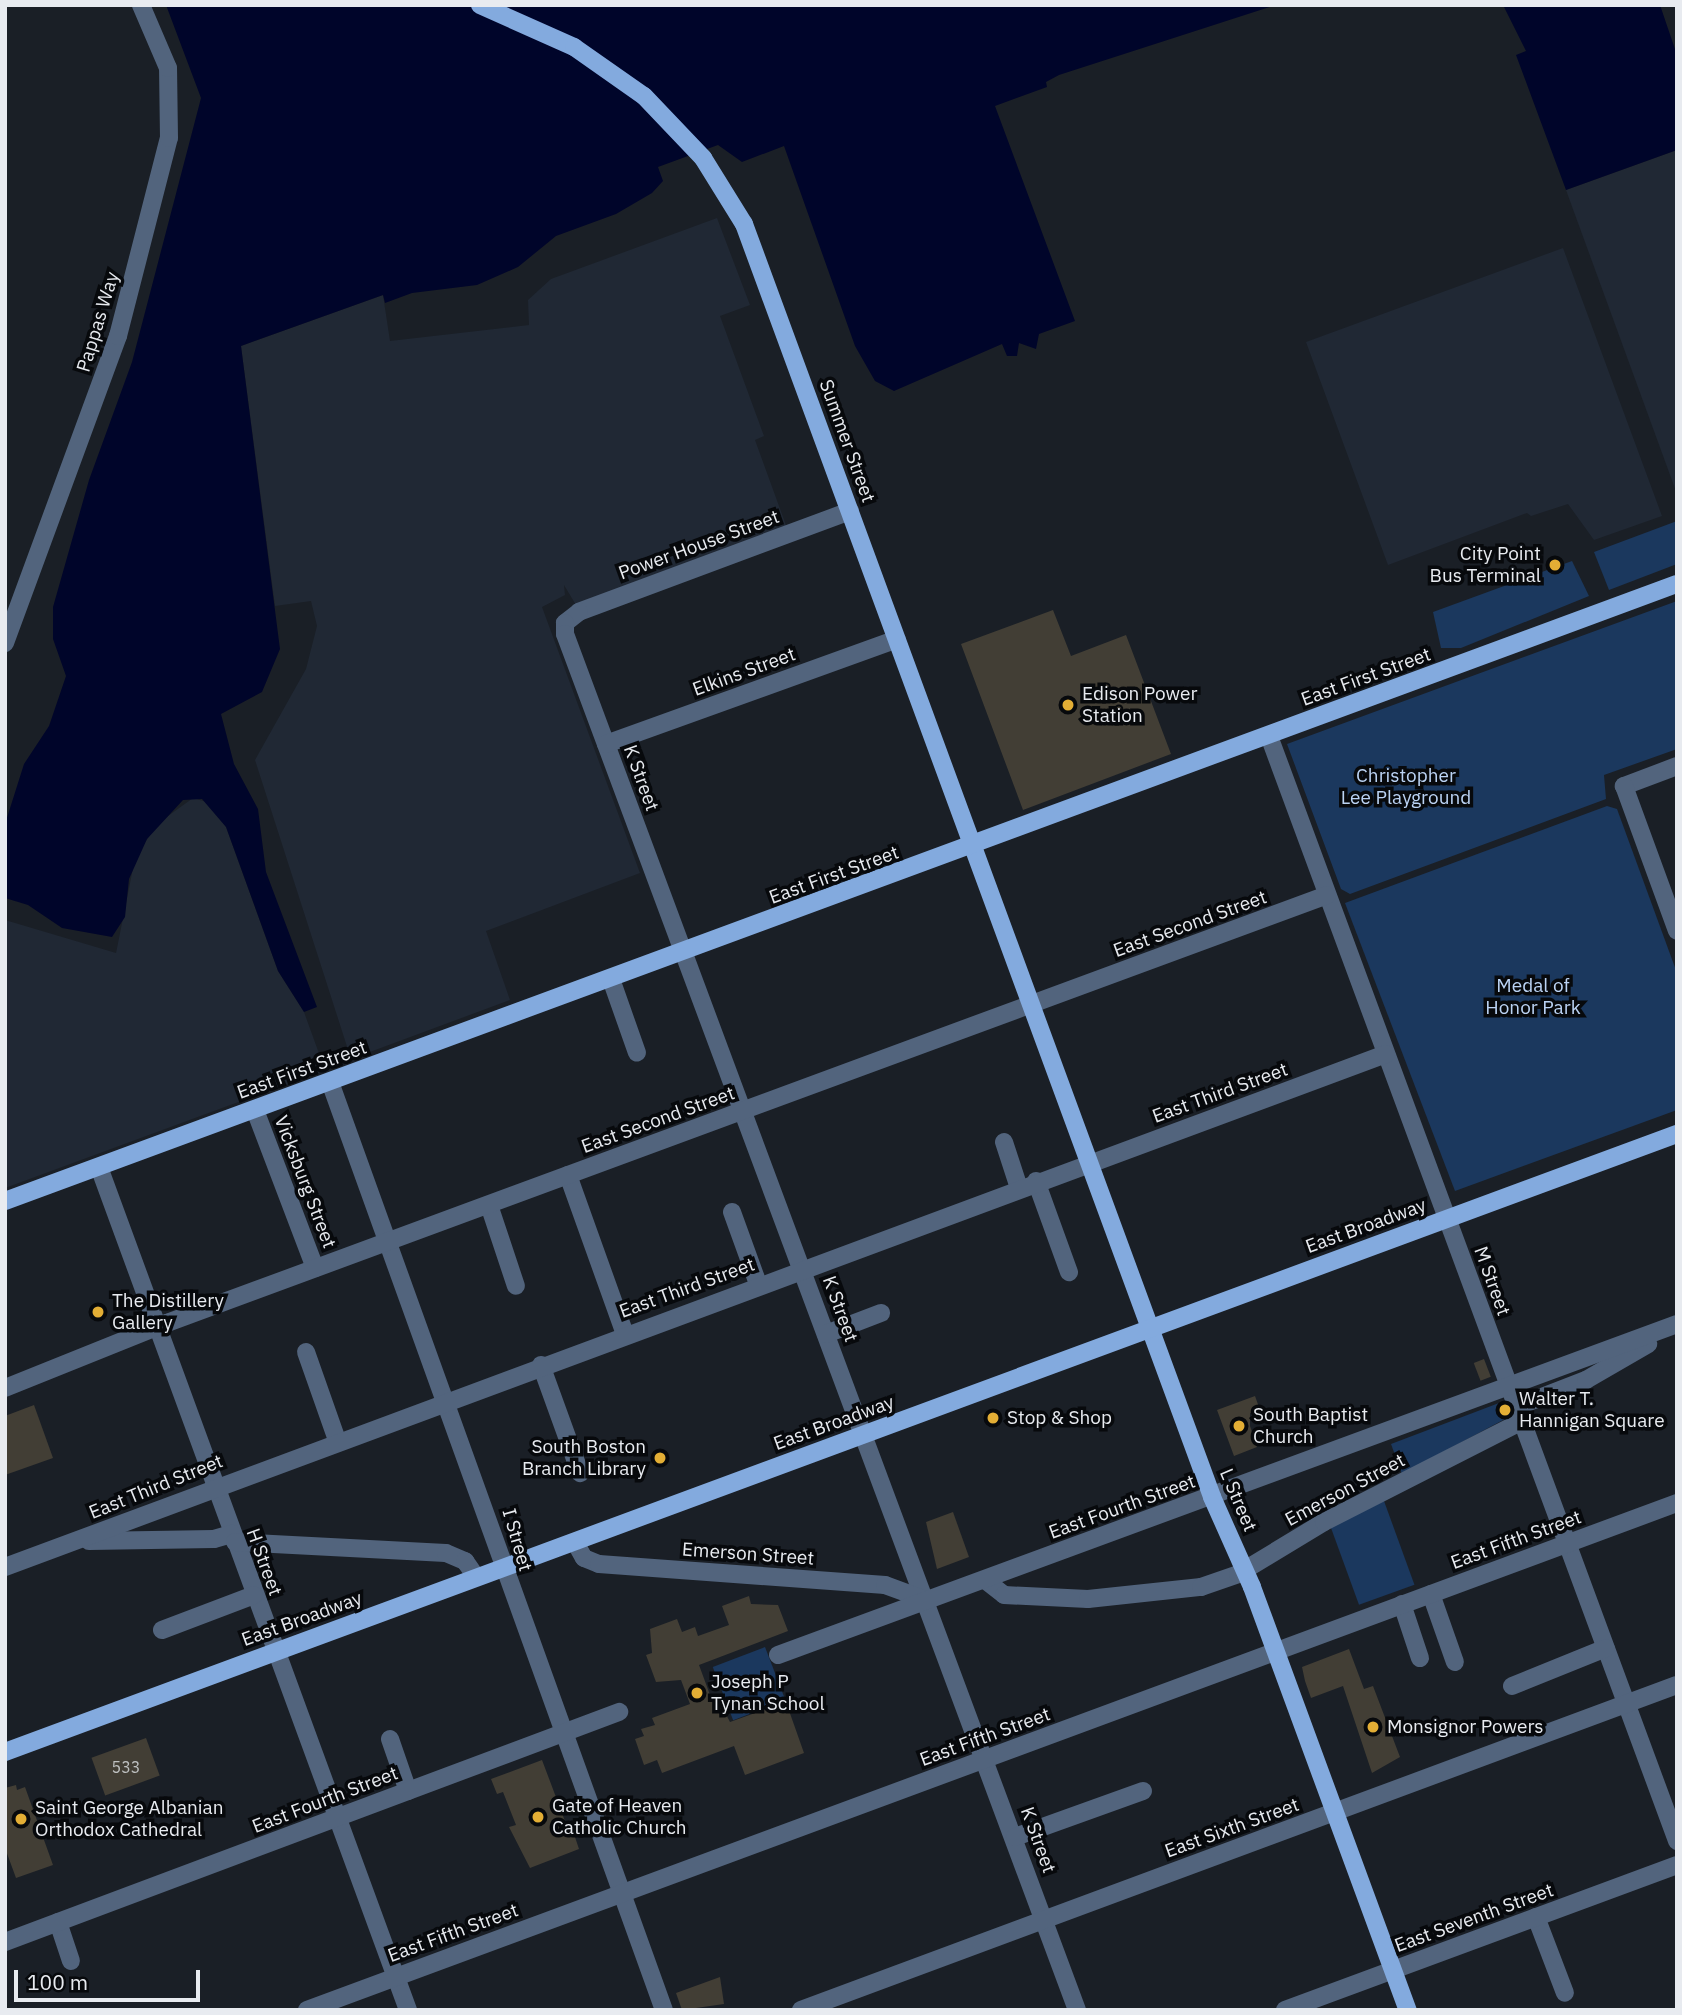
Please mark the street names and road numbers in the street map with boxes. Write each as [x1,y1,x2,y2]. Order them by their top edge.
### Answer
street label: Pappas Way [72,269,124,375]
street label: Summer Street [814,376,880,506]
street label: Power House Street [616,505,782,585]
street label: Elkins Street [690,643,798,701]
street label: East First Street [1298,643,1434,711]
street label: K Street [619,742,663,814]
street label: East First Street [766,841,902,909]
street label: East Second Street [1110,886,1270,962]
street label: East First Street [234,1036,370,1104]
street label: East Third Street [1149,1058,1291,1128]
street label: East Second Street [578,1082,738,1158]
street label: Vicksburg Street [269,1113,341,1251]
street label: East Broadway [1303,1194,1429,1258]
street label: M Street [1469,1243,1515,1319]
street label: East Third Street [616,1253,758,1323]
street label: K Street [818,1273,862,1345]
street label: East Broadway [771,1391,897,1455]
street label: Emerson Street [1281,1449,1409,1531]
street label: East Third Street [86,1450,226,1524]
street label: L Street [1215,1465,1261,1535]
street label: East Fourth Street [1046,1470,1198,1544]
street label: I Street [497,1506,537,1574]
street label: East Fifth Street [1448,1506,1584,1574]
street label: H Street [241,1525,287,1599]
street label: Emerson Street [681,1538,815,1570]
street label: East Broadway [239,1587,365,1651]
street label: East Fifth Street [917,1703,1053,1771]
street label: East Fourth Street [249,1762,401,1838]
street label: East Sixth Street [1162,1793,1302,1863]
street label: K Street [1016,1804,1060,1876]
street label: East Seventh Street [1391,1879,1557,1957]
street label: East Fifth Street [385,1899,521,1967]

